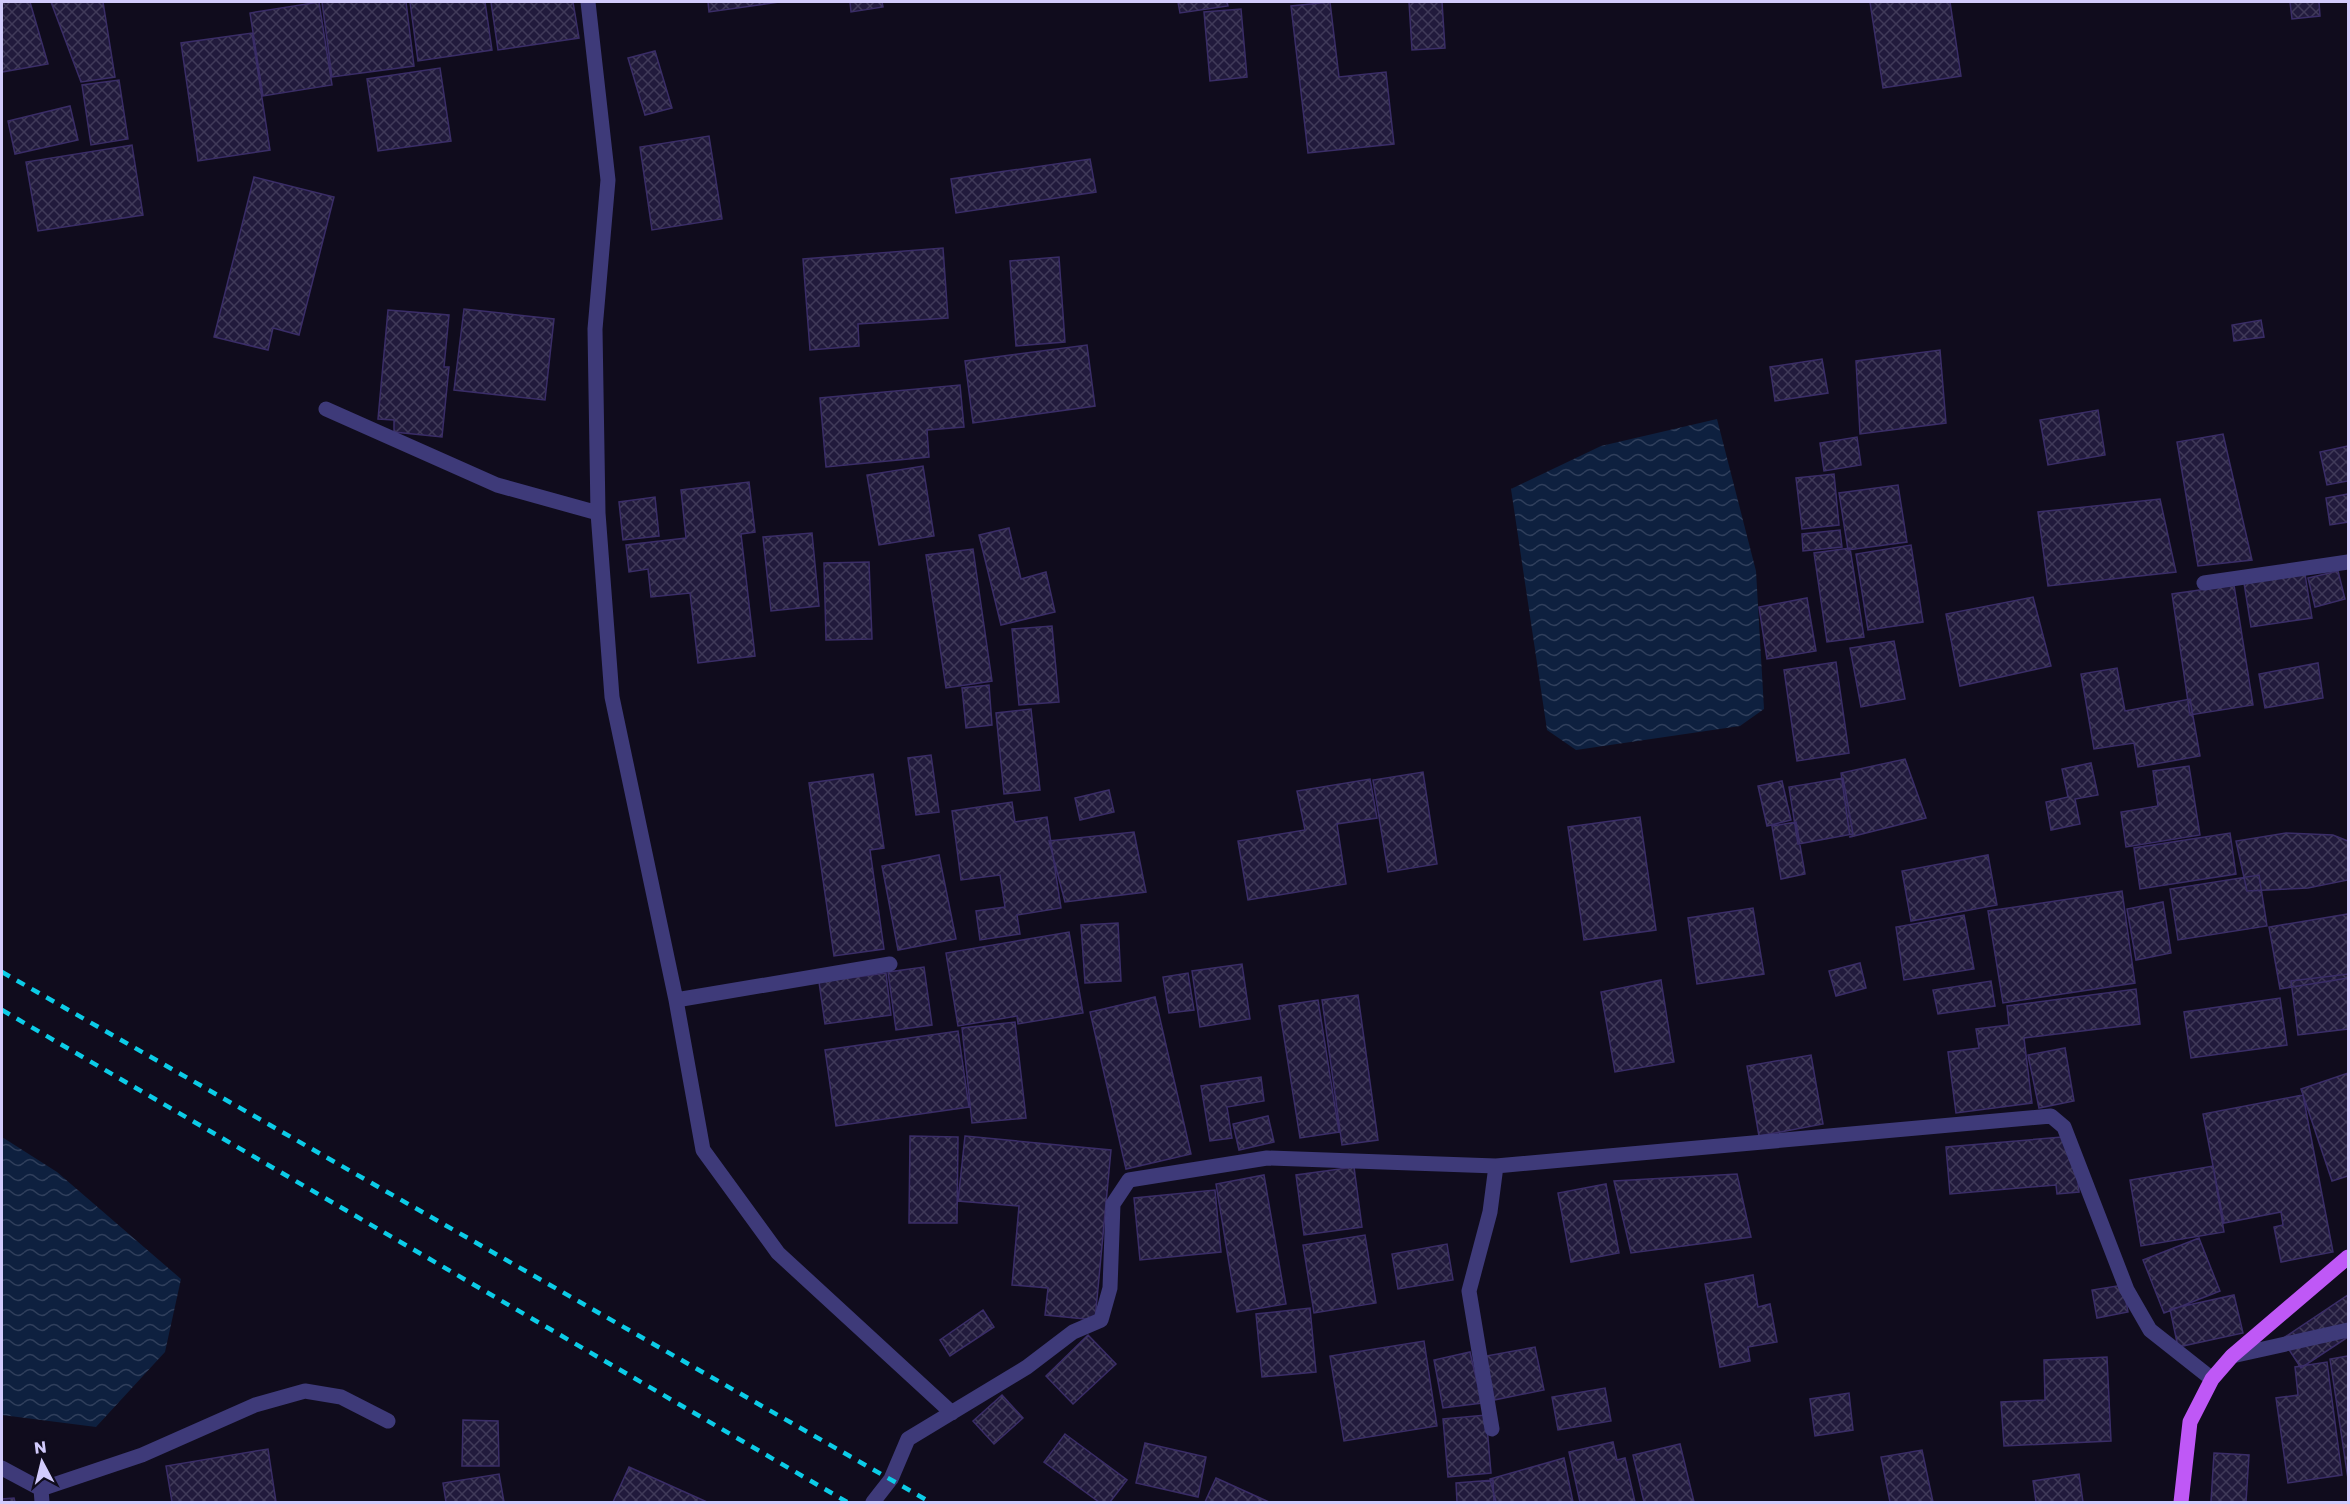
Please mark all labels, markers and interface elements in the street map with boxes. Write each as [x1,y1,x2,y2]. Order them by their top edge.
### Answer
north arrow [12,1432,72,1492]
text: N [33,1435,48,1460]

